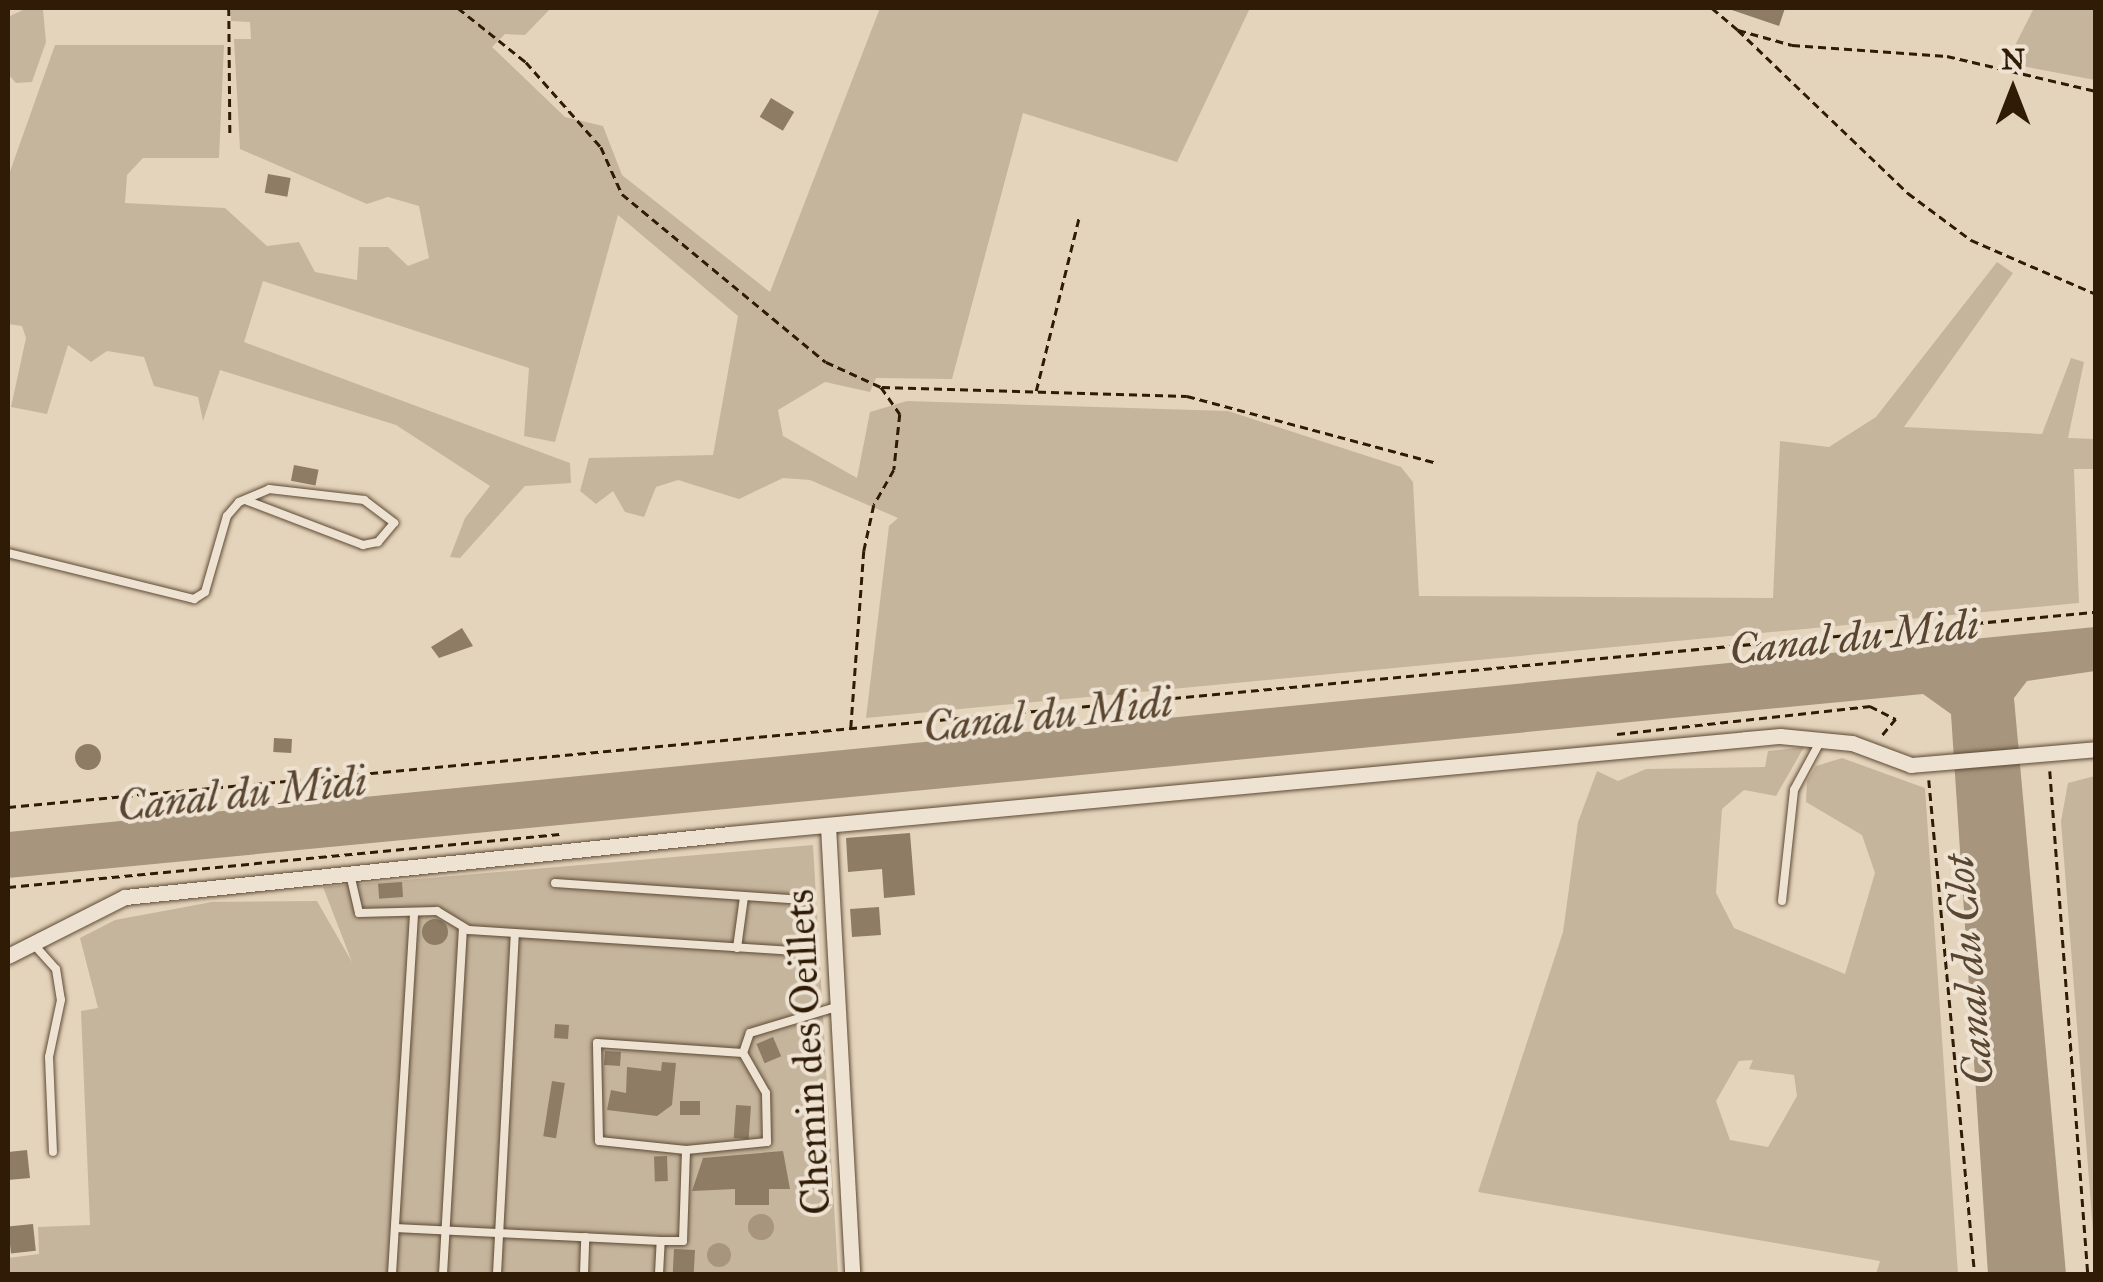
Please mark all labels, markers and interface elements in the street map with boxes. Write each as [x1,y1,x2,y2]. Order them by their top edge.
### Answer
north arrow [1963,40,2063,140]
text: N [2001,42,2025,77]
water label: Canal du Midi [1727,599,1981,675]
water label: Canal du Midi [921,677,1175,753]
water label: Canal du Midi [115,756,369,832]
water label: Canal du Clot [1934,853,2004,1087]
street label: Chemin des Oeillets [776,888,840,1216]

